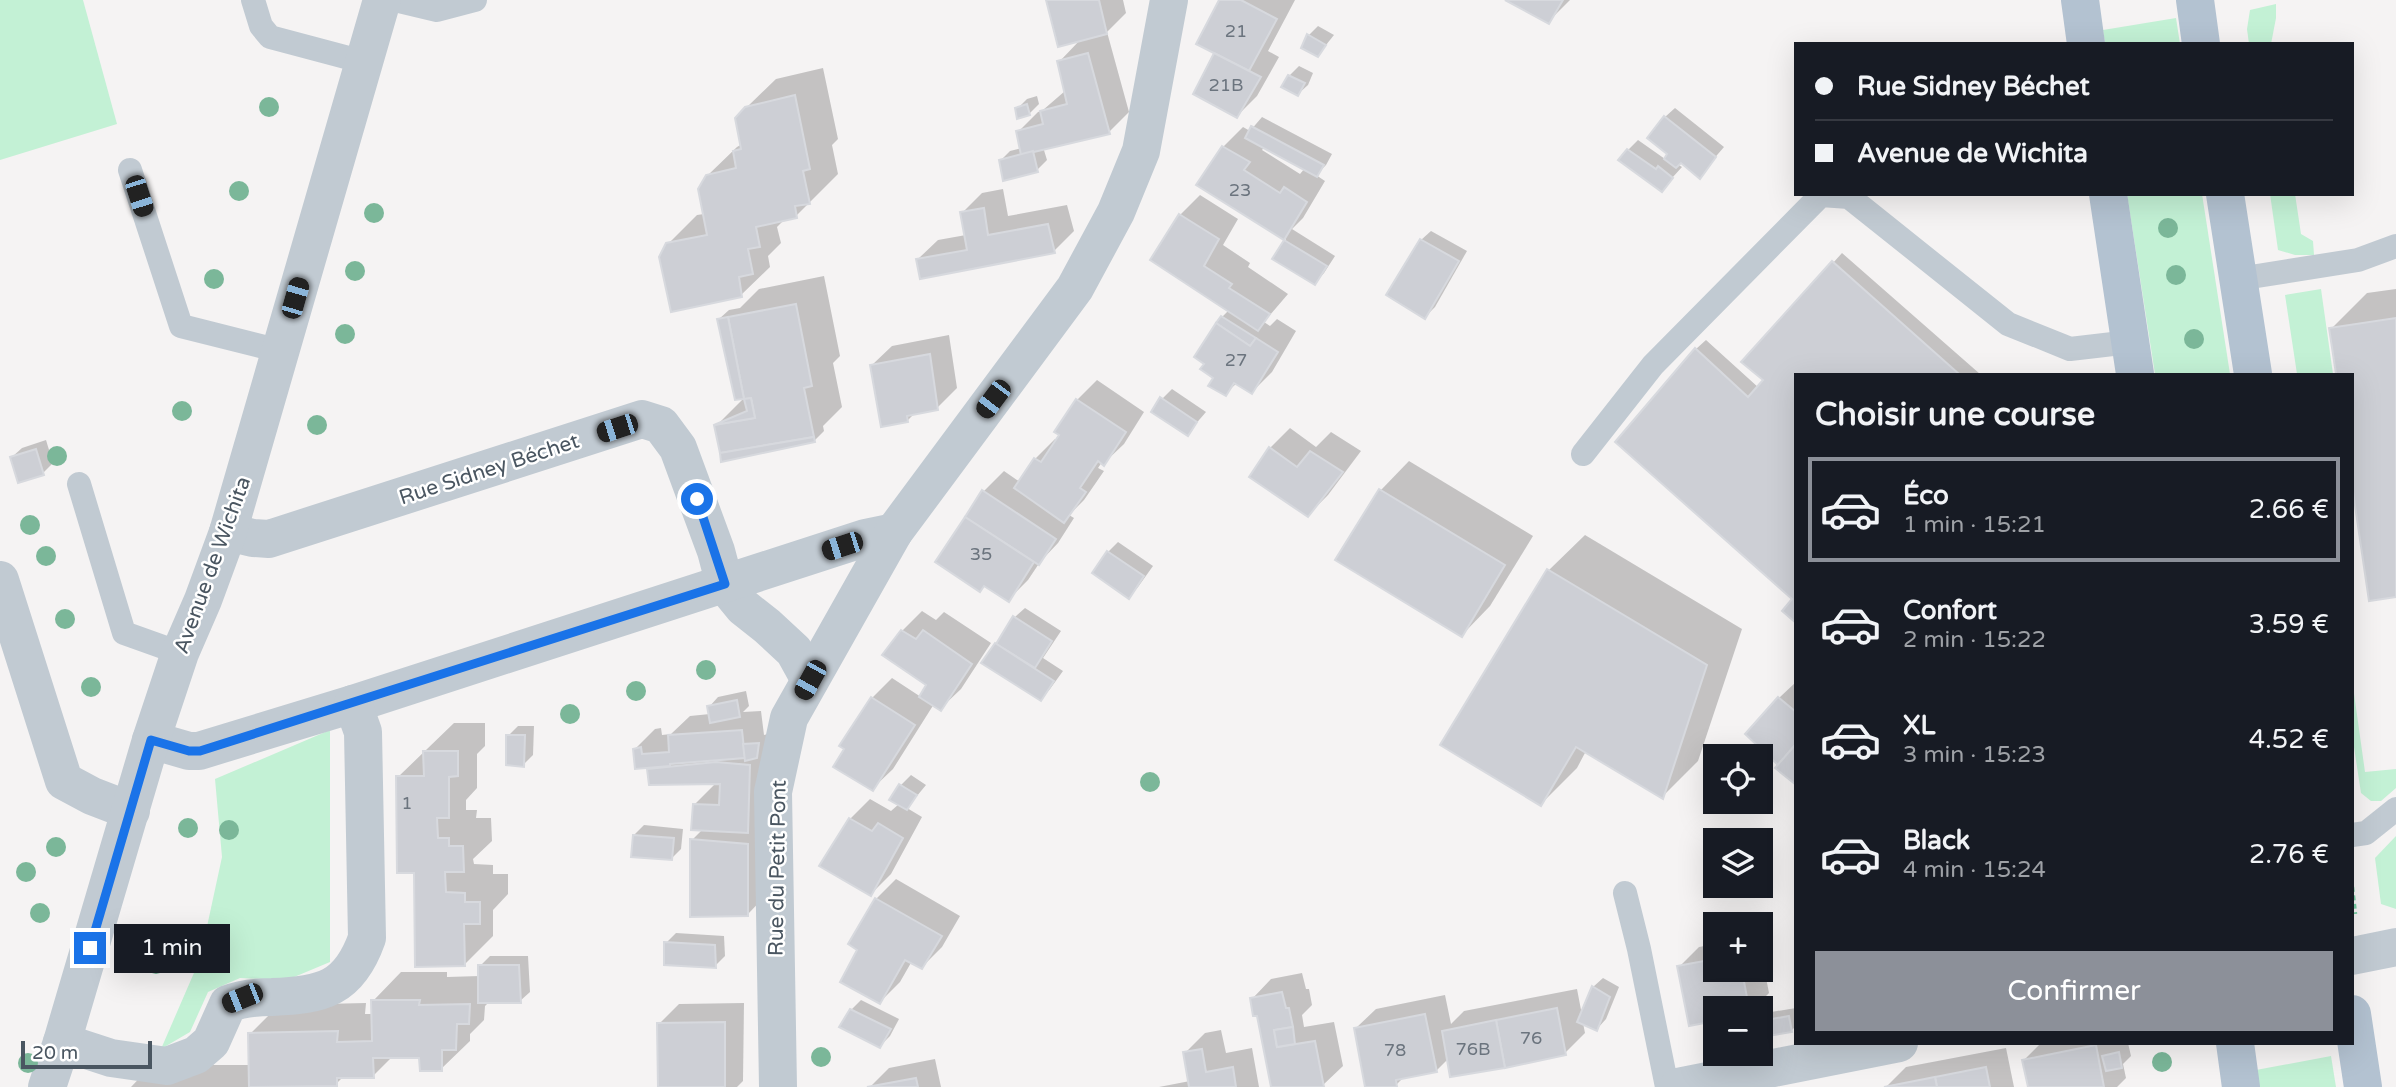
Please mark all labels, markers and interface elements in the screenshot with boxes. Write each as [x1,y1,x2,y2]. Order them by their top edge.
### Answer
house number: 21 [1225,20,1247,42]
text: Rue Sidney Béchet [1857,71,2090,102]
house number: 21B [1208,74,1244,96]
text: Avenue de Wichita [1857,138,2088,169]
car [123,173,156,219]
house number: 23 [1229,179,1251,201]
car [280,275,311,321]
house number: 27 [1225,349,1247,371]
car [972,376,1015,422]
text: Choisir une course [1815,396,2095,434]
car [594,412,641,444]
street label: Rue Sidney Béchet [396,429,582,510]
street label: Avenue de Wichita [169,473,256,657]
icon: car [1819,478,1882,541]
text: Éco [1903,480,1949,511]
route start [681,483,713,515]
text: 2.66 € [2249,494,2329,525]
text: 1 min · 15:21 [1903,511,2046,539]
car [819,530,866,562]
house number: 35 [970,543,992,565]
icon: car [1819,593,1882,656]
text: Confort [1903,595,1997,626]
text: 3.59 € [2249,609,2329,640]
text: 2 min · 15:22 [1903,626,2046,654]
car [791,657,830,703]
icon: car [1819,708,1882,771]
text: XL [1903,710,1935,741]
text: 4.52 € [2249,724,2329,755]
text: 3 min · 15:23 [1903,741,2046,769]
map controls [1703,744,1773,1066]
button: locate [1703,744,1773,814]
street label: Rue du Petit Pont [763,780,792,956]
house number: 1 [401,792,413,814]
icon: car [1819,823,1882,886]
text: Black [1903,825,1970,856]
button: layers [1703,828,1773,898]
text: 2.76 € [2249,839,2329,870]
text: 4 min · 15:24 [1903,856,2046,884]
button: + [1703,912,1773,982]
callout: 1 min [114,923,230,972]
route end [74,932,106,964]
text: 1 min [141,934,203,962]
button: Confirmer [1815,951,2333,1031]
car [219,980,266,1016]
button: − [1703,996,1773,1066]
house number: 76 [1520,1027,1542,1049]
scale bar [21,1038,152,1070]
house number: 76B [1455,1038,1491,1060]
house number: 78 [1384,1039,1406,1061]
text: 20 m [32,1042,78,1064]

